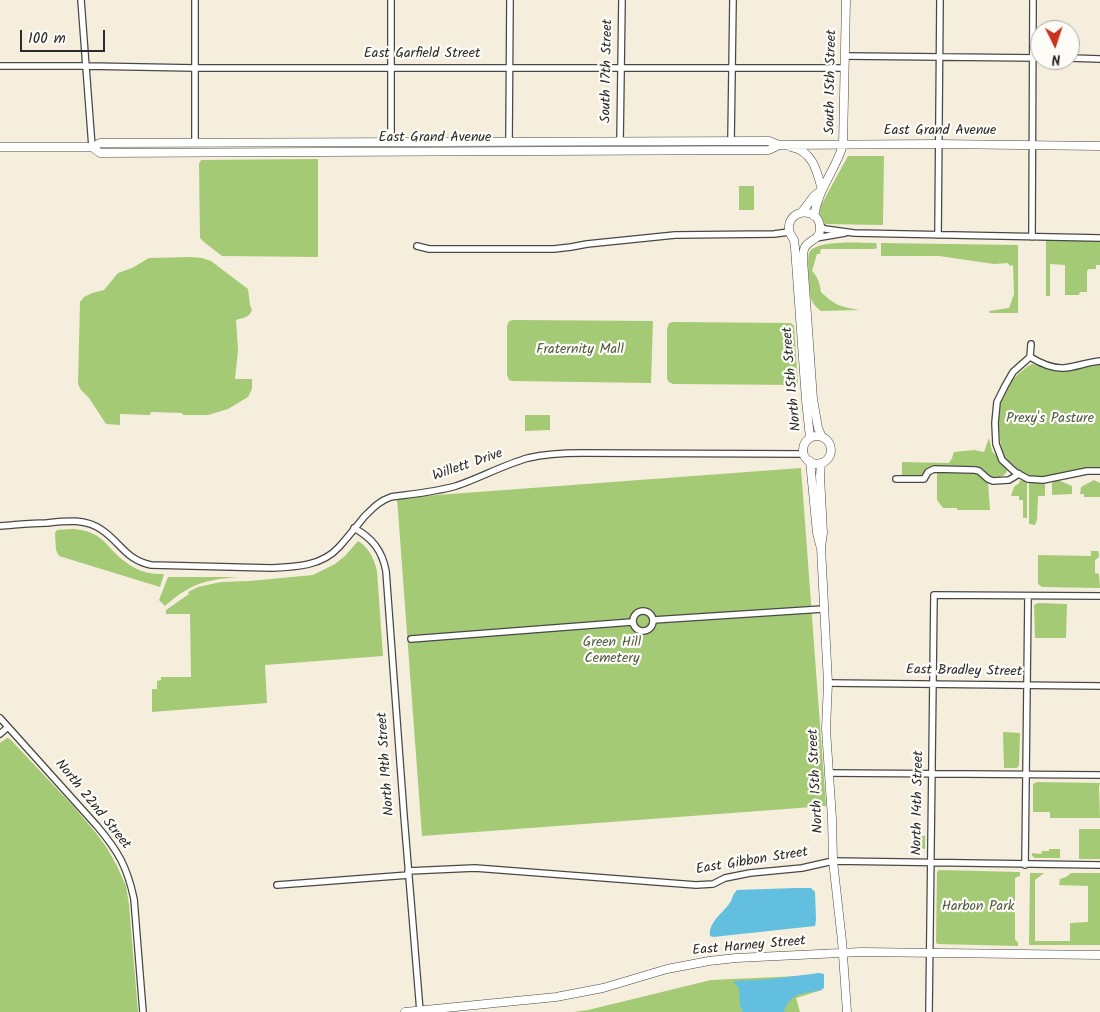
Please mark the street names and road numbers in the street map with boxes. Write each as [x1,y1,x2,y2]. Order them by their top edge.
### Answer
street label: South 17th Street [599,19,617,123]
street label: South 15th Street [823,29,841,135]
street label: East Garfield Street [364,47,480,63]
street label: East Grand Avenue [884,124,996,140]
street label: East Grand Avenue [379,131,491,147]
street label: North 15th Street [780,326,806,432]
street label: Willett Drive [431,446,505,486]
street label: East Bradley Street [906,663,1022,681]
street label: North 19th Street [375,711,399,817]
street label: North 15th Street [806,728,828,834]
street label: North 14th Street [910,750,928,856]
street label: North 22nd Street [51,757,133,853]
street label: East Gibbon Street [695,845,809,879]
street label: East Harney Street [692,934,806,960]

